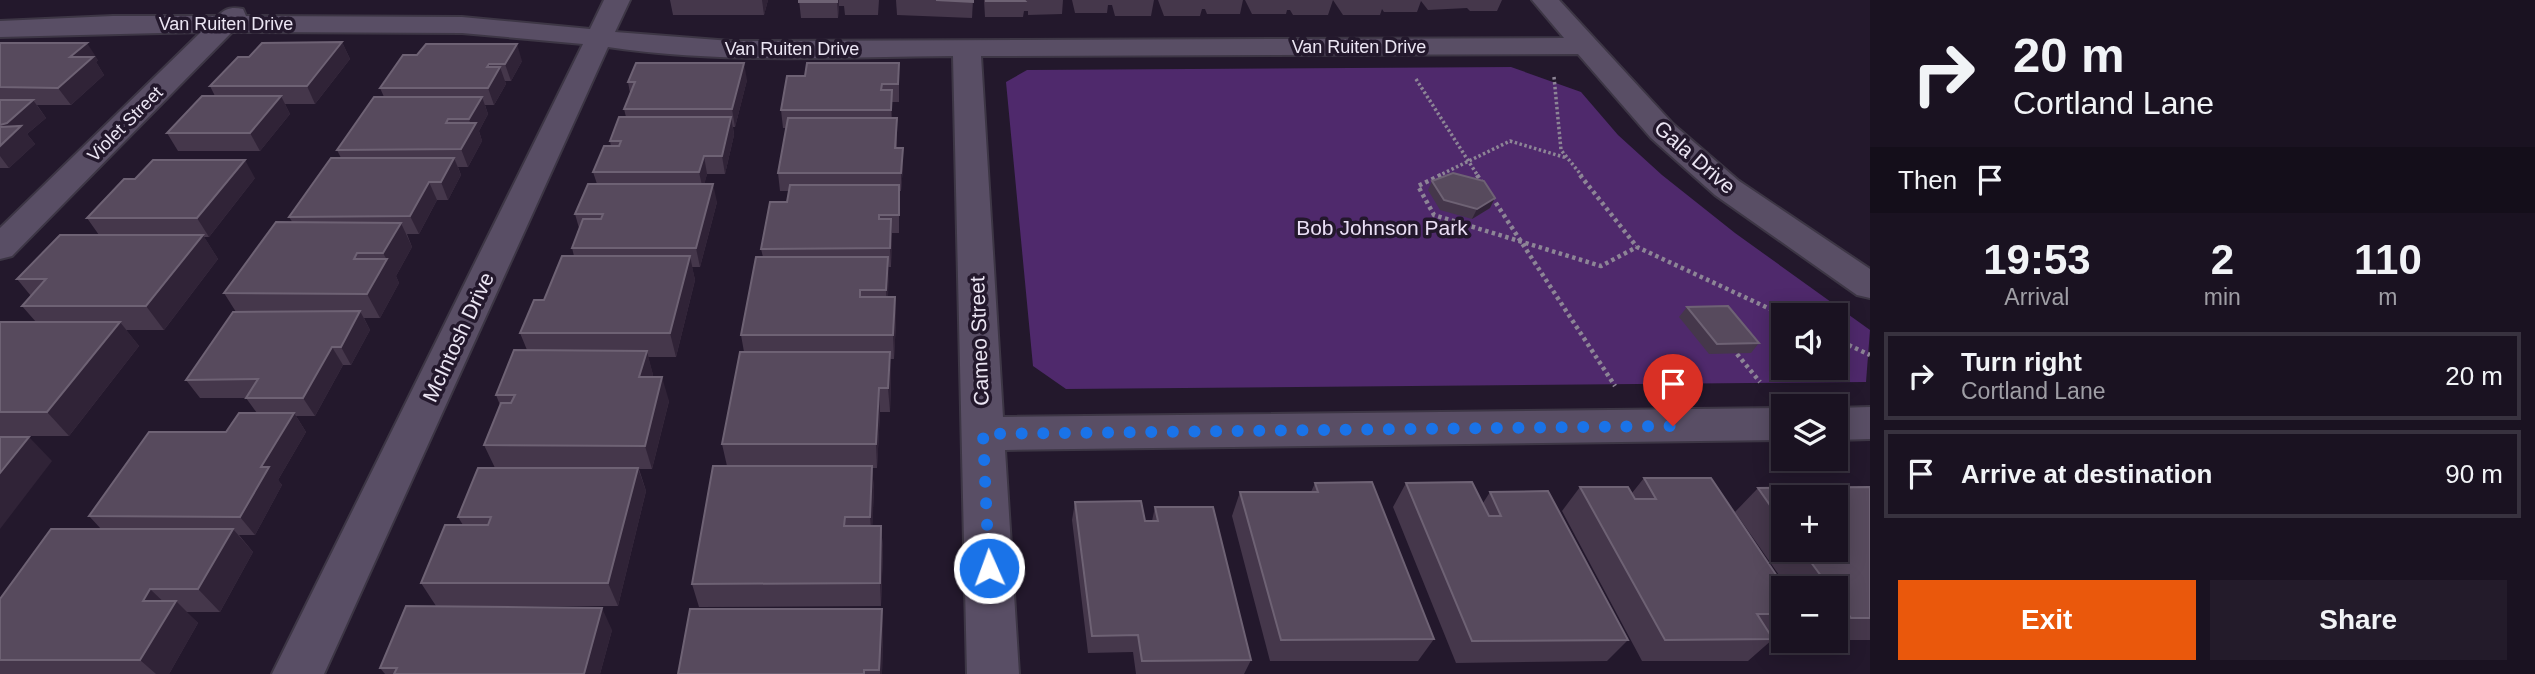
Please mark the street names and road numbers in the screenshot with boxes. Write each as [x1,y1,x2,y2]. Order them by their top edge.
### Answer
street label: Van Ruiten Drive [159,14,293,34]
street label: Van Ruiten Drive [1292,37,1426,57]
street label: Van Ruiten Drive [725,39,859,59]
street label: Violet Street [83,82,167,166]
street label: Gala Drive [1650,116,1740,198]
street label: McIntosh Drive [418,269,498,405]
street label: Cameo Street [965,276,993,406]

